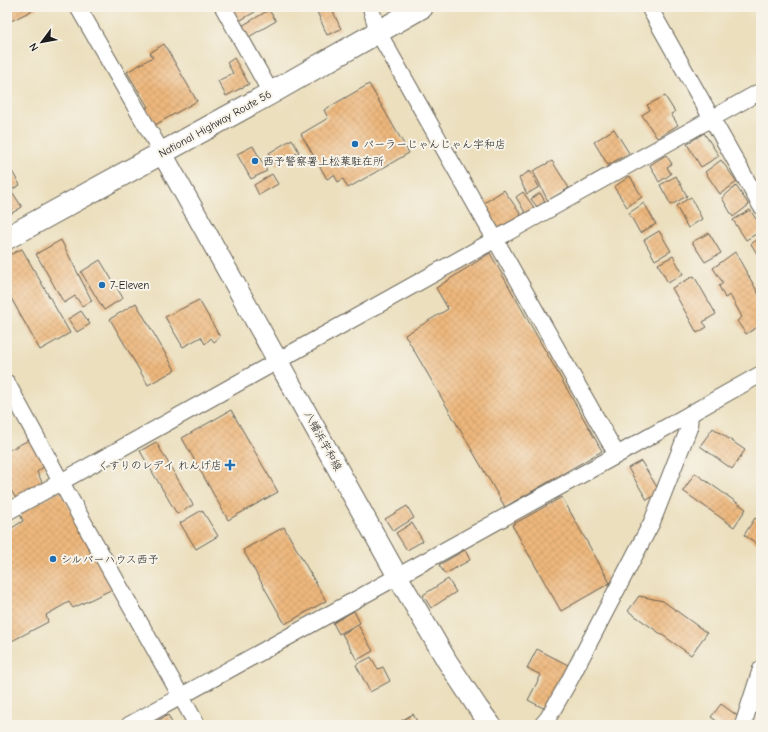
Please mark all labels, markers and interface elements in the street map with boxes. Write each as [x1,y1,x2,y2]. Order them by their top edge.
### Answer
north arrow [22,22,62,62]
text: N [27,41,41,54]
street label: National Highway Route 56 [156,88,274,160]
place label: パーラーじゃんじゃん宇和店 [363,138,506,151]
marker: パーラーじゃんじゃん宇和店 [350,139,360,149]
place label: 西予警察署上松葉駐在所 [263,155,384,168]
marker: 西予警察署上松葉駐在所 [250,156,260,166]
place label: 7-Eleven [110,279,149,292]
marker: 7-Eleven [97,280,107,290]
street label: 八幡浜宇和線 [301,409,345,473]
place label: くすりのレデイ れんげ店 [98,459,222,472]
marker: くすりのレデイ れんげ店 [225,460,235,470]
place label: シルバーハウス西予 [61,553,159,566]
marker: シルバーハウス西予 [48,554,58,564]

